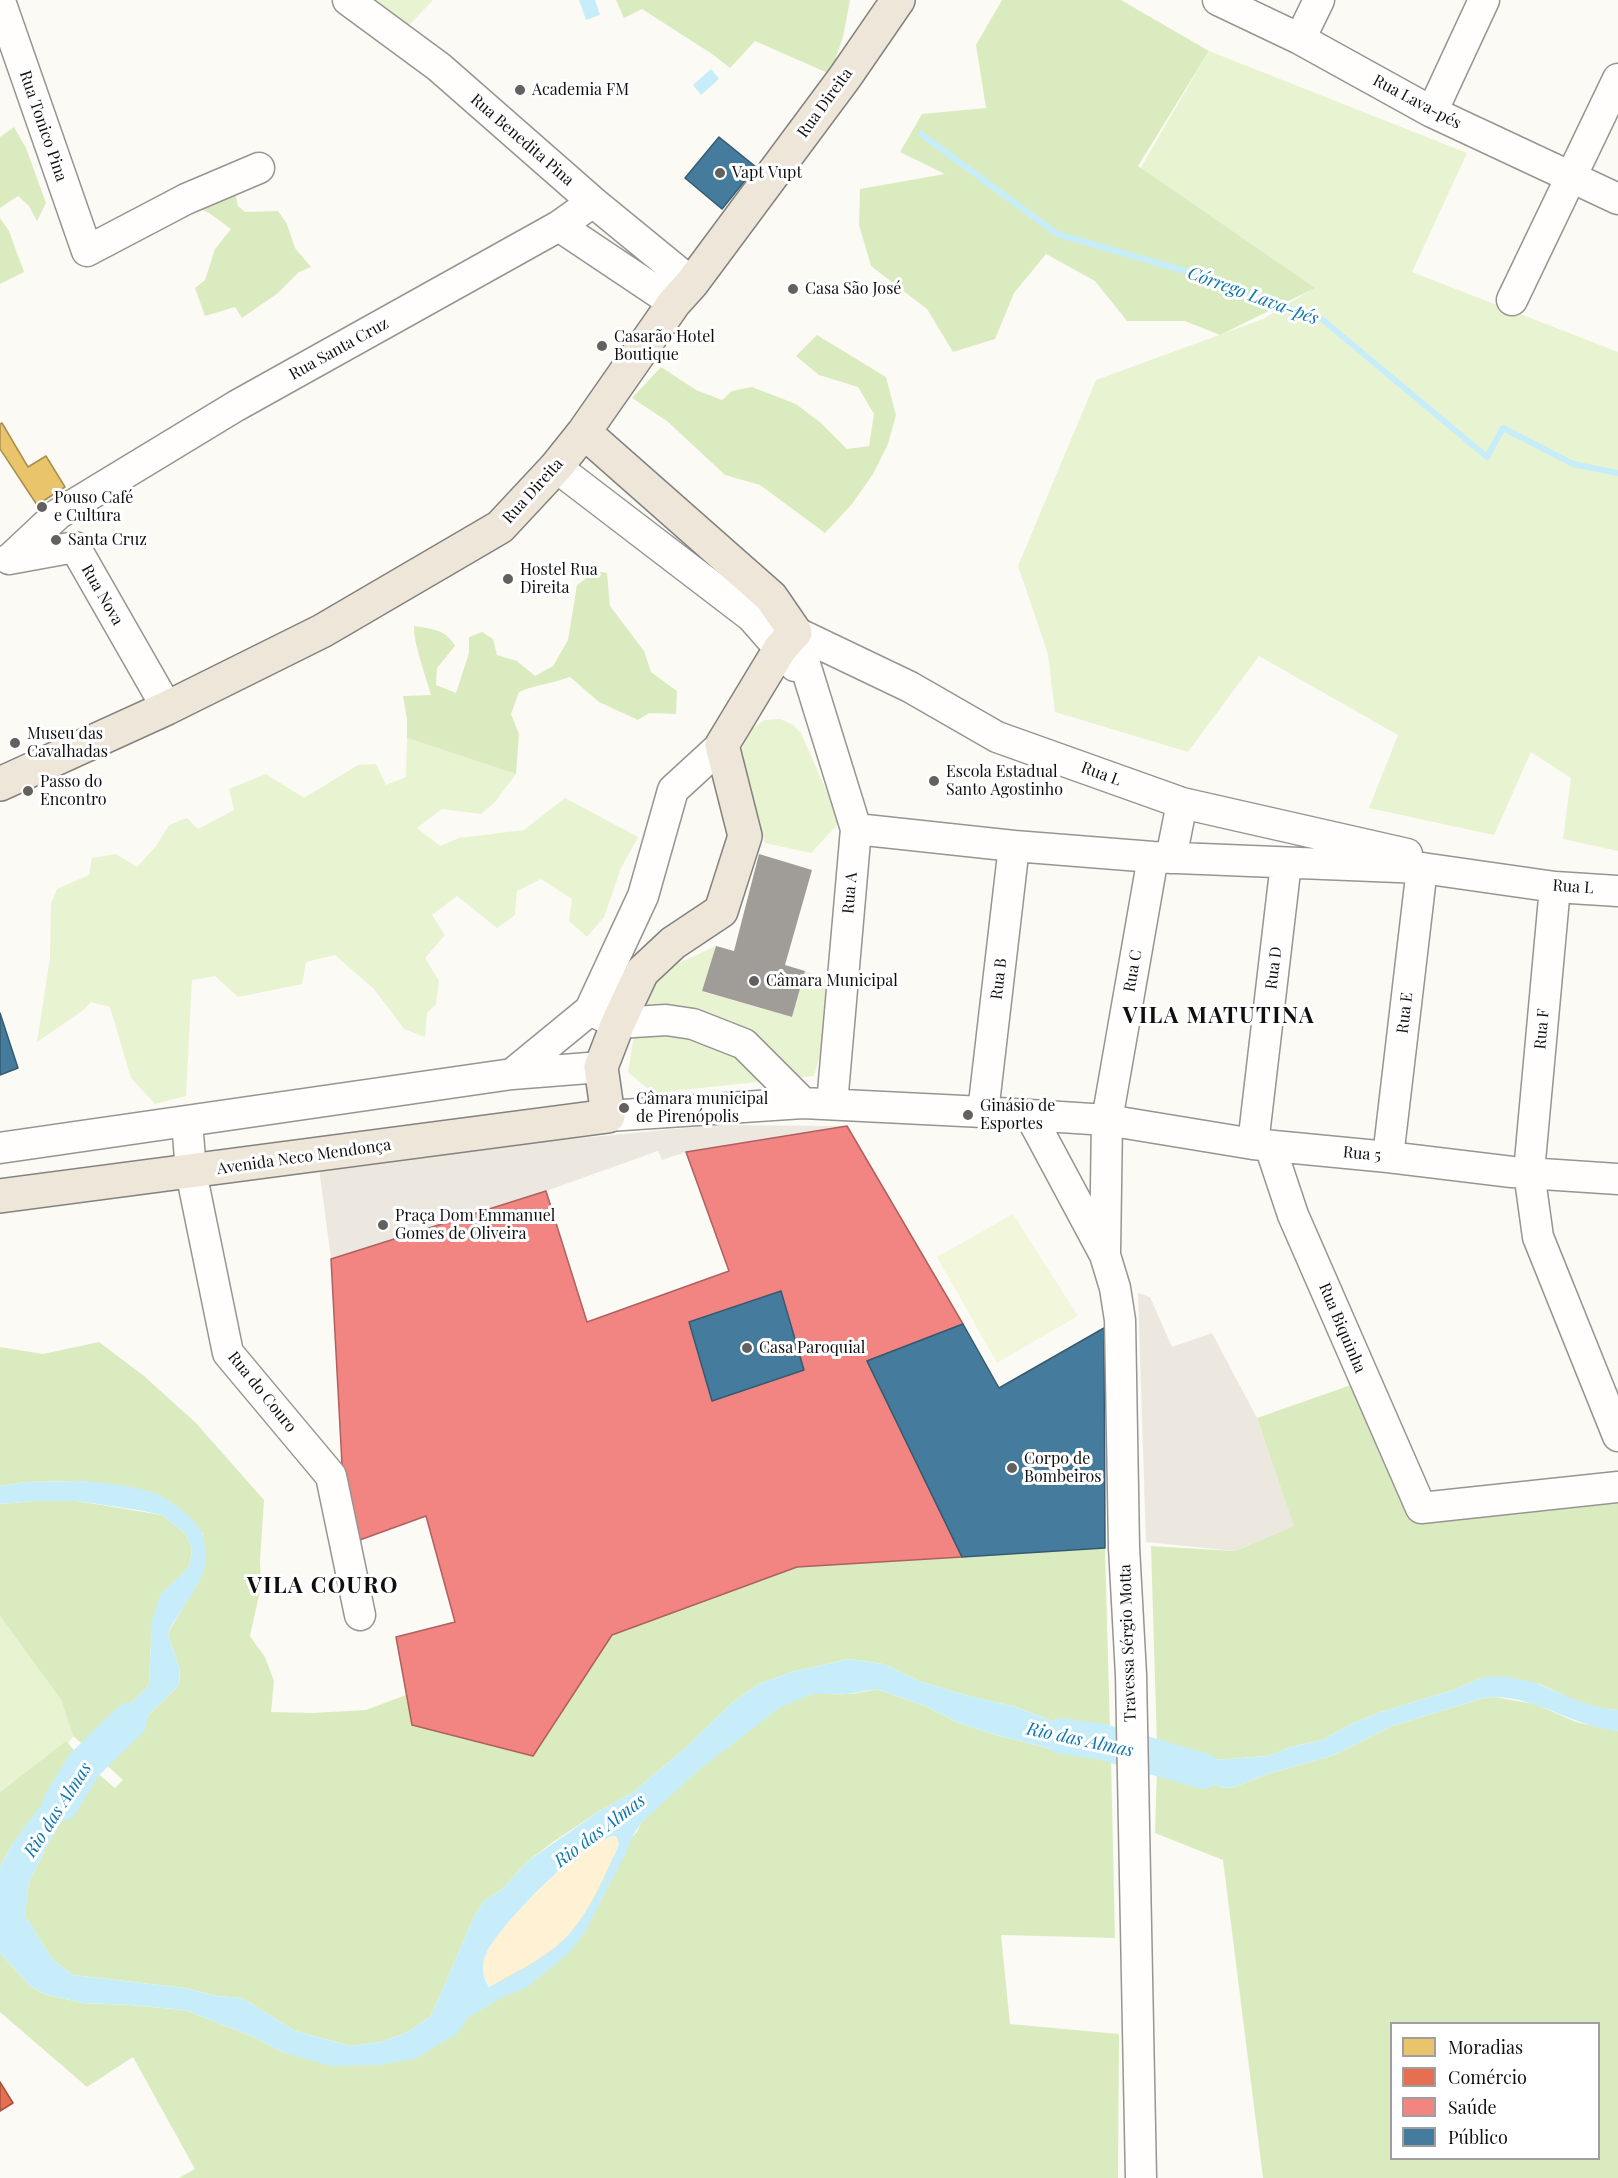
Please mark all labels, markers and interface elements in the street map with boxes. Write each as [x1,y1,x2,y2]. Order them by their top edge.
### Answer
street label: Rua Direita [793,65,857,141]
street label: Rua Tonico Pina [15,68,71,184]
street label: Rua Lava-pés [1370,71,1464,133]
place label: Academia FM [532,80,629,100]
marker: Academia FM [513,83,527,97]
street label: Rua Benedita Pina [466,90,578,190]
place label: Vapt Vupt [732,163,802,183]
marker: Vapt Vupt [713,166,727,180]
water label: Córrego Lava-pés [1185,262,1321,330]
place label: Casa São José [805,279,901,299]
marker: Casa São José [786,282,800,296]
street label: Rua Santa Cruz [286,314,392,384]
place label: Casarão Hotel Boutique [614,327,715,365]
marker: Casarão Hotel Boutique [595,339,609,353]
street label: Rua Direita [499,454,567,528]
place label: Pouso Café e Cultura [54,488,133,526]
marker: Pouso Café e Cultura [35,500,49,514]
place label: Santa Cruz [68,530,147,550]
marker: Santa Cruz [49,533,63,547]
place label: Hostel Rua Direita [520,560,598,598]
street label: Rua Nova [77,561,127,629]
marker: Hostel Rua Direita [501,572,515,586]
place label: Museu das Cavalhadas [27,724,108,762]
marker: Museu das Cavalhadas [8,736,22,750]
street label: Rua L [1078,758,1124,790]
place label: Escola Estadual Santo Agostinho [946,762,1063,800]
place label: Passo do Encontro [40,772,107,810]
marker: Escola Estadual Santo Agostinho [927,774,941,788]
marker: Passo do Encontro [21,784,35,798]
street label: Rua A [839,871,861,915]
street label: Rua L [1552,876,1594,898]
street label: Rua D [1262,945,1286,991]
street label: Rua C [1120,948,1146,994]
street label: Rua B [987,957,1011,1001]
place label: Câmara Municipal [766,971,898,991]
marker: Câmara Municipal [747,974,761,988]
street label: Rua E [1393,991,1417,1035]
district label: VILA MATUTINA [1123,1003,1315,1029]
street label: Rua F [1531,1008,1553,1050]
place label: Câmara municipal de Pirenópolis [636,1089,768,1127]
place label: Ginásio de Esportes [980,1096,1055,1134]
marker: Câmara municipal de Pirenópolis [617,1101,631,1115]
marker: Ginásio de Esportes [961,1108,975,1122]
street label: Avenida Neco Mendonça [216,1135,392,1179]
street label: Rua 5 [1342,1143,1382,1165]
place label: Praça Dom Emmanuel Gomes de Oliveira [395,1206,555,1244]
marker: Praça Dom Emmanuel Gomes de Oliveira [376,1218,390,1232]
street label: Rua Biquinha [1314,1280,1370,1376]
place label: Casa Paroquial [759,1338,865,1358]
marker: Casa Paroquial [740,1341,754,1355]
street label: Rua do Couro [224,1348,300,1436]
place label: Corpo de Bombeiros [1024,1449,1101,1487]
marker: Corpo de Bombeiros [1005,1461,1019,1475]
street label: Travessa Sérgio Motta [1116,1564,1140,1722]
district label: VILA COURO [247,1573,399,1599]
water label: Rio das Almas [1025,1718,1135,1762]
water label: Rio das Almas [19,1759,97,1861]
water label: Rio das Almas [550,1790,650,1872]
legend [1390,2022,1600,2160]
text: Moradias [1448,2035,1523,2059]
text: Comércio [1448,2065,1527,2089]
text: Saúde [1448,2095,1497,2119]
text: Público [1448,2125,1508,2149]

